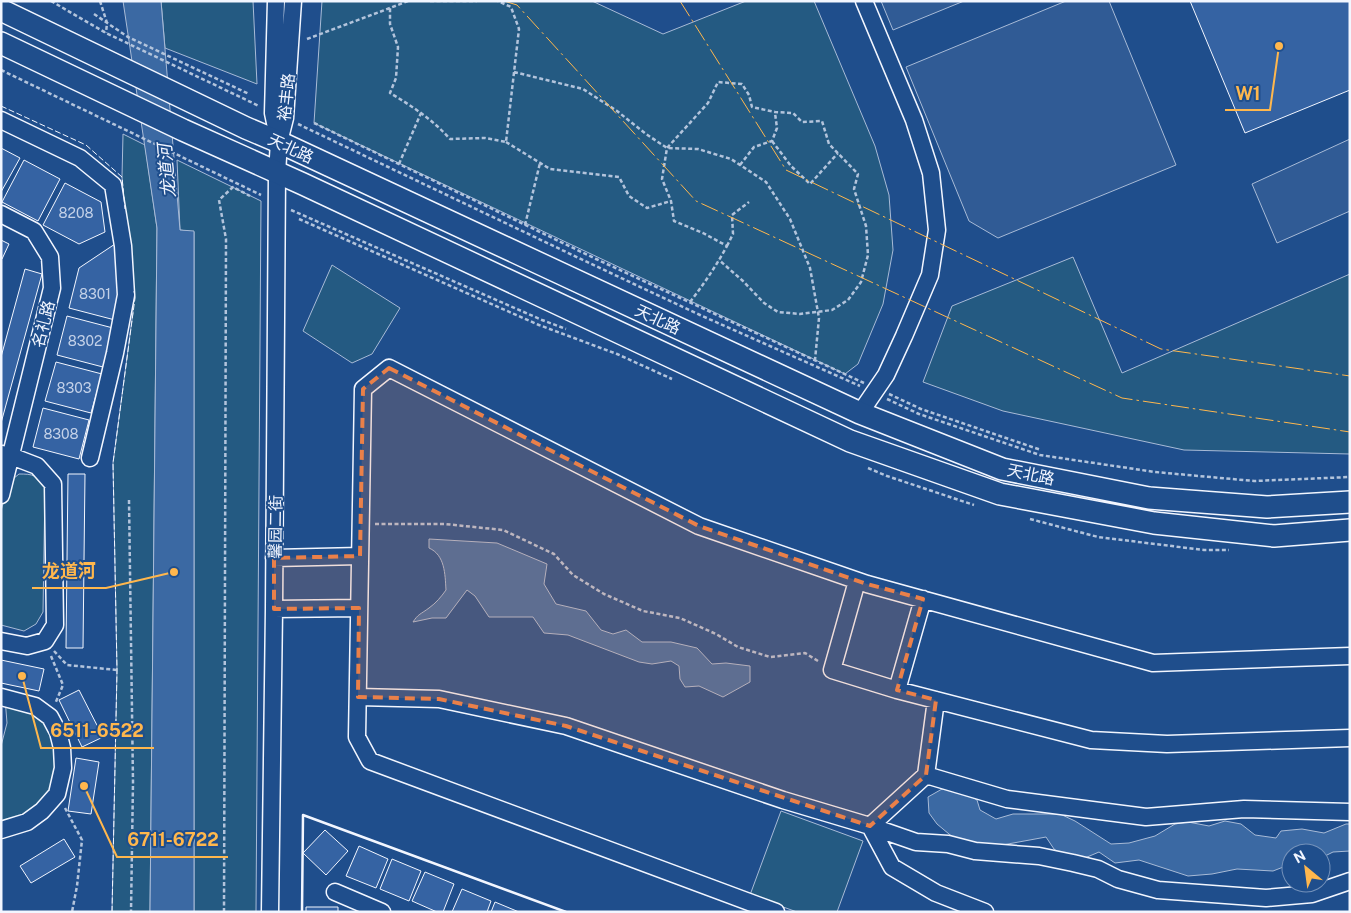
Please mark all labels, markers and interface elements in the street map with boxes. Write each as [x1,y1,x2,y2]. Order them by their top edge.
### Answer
street label: 裕丰路 [275,72,298,122]
callout: W1 [1225,77,1270,110]
text: W1 [1235,83,1261,104]
street label: 天北路 [265,130,317,167]
water label: 龙道河 [153,140,179,199]
house number: 8208 [59,205,93,221]
house number: 8301 [79,286,111,302]
street label: 名礼路 [28,299,59,350]
street label: 天北路 [632,301,684,338]
house number: 8302 [68,333,102,349]
house number: 8303 [57,380,92,396]
house number: 8308 [43,426,79,442]
street label: 天北路 [1005,460,1056,489]
street label: 馨园二街 [265,495,286,559]
callout: 龙道河 [32,555,106,588]
text: 龙道河 [42,560,96,581]
callout: 6511-6522 [41,715,154,748]
text: 6511-6522 [50,720,144,741]
callout: 6711-6722 [117,824,228,857]
text: 6711-6722 [127,829,219,850]
north arrow [1281,843,1331,893]
text: N [1291,847,1308,866]

